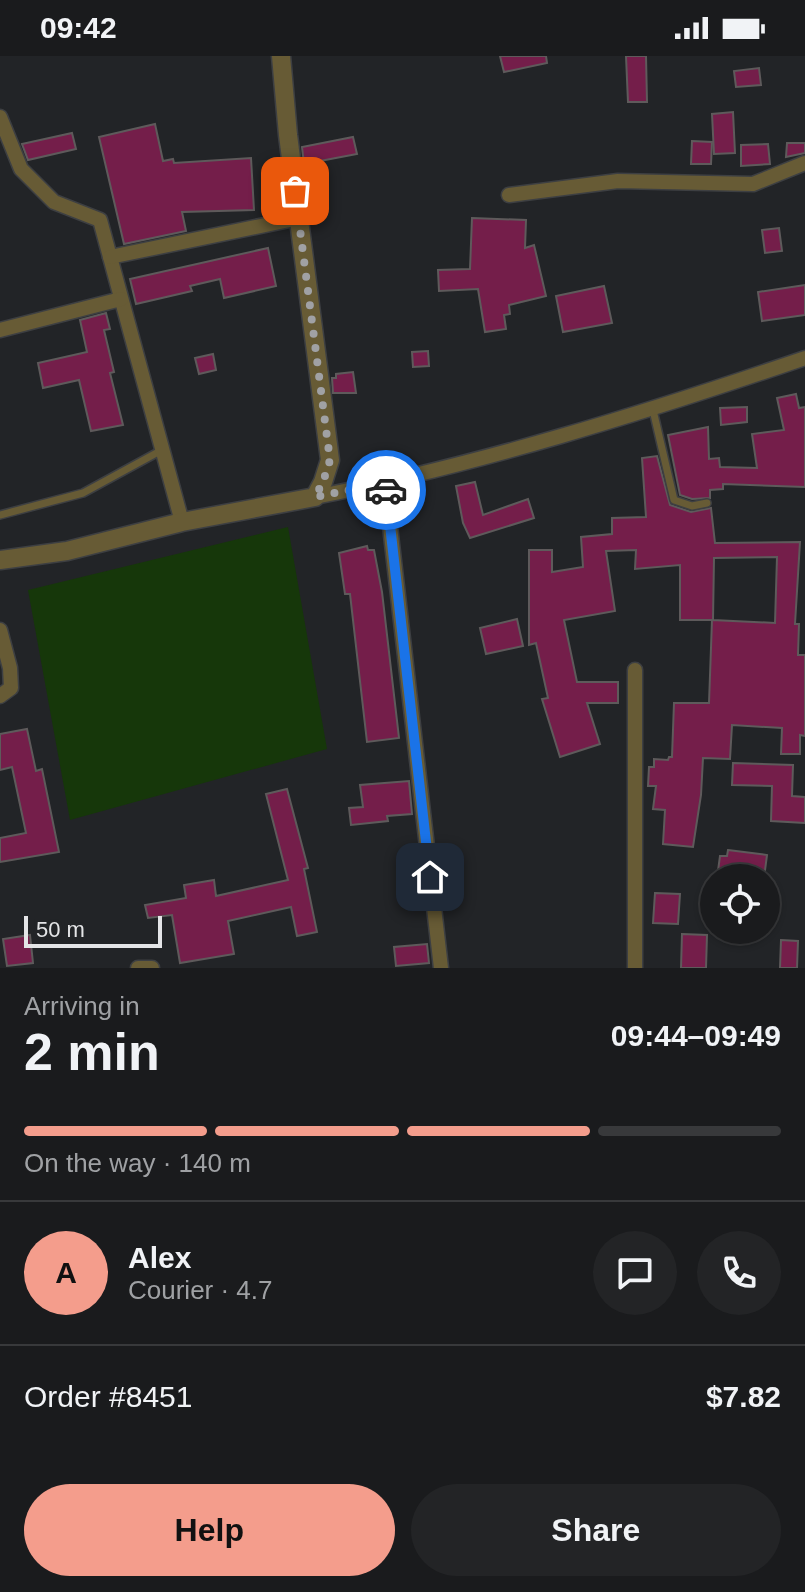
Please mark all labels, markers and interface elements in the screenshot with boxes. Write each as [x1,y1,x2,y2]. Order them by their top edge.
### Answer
text: 09:42 [40,11,117,44]
pin [261,157,329,225]
icon: bag [273,169,317,213]
courier [346,450,426,530]
icon: car [364,468,408,512]
pin [396,843,464,911]
icon: home [408,855,452,899]
map controls [700,864,780,944]
button: locate [700,864,780,944]
scale bar [24,912,162,948]
text: 50 m [36,917,85,942]
text: Arriving in [24,991,140,1021]
text: 09:44–09:49 [611,1019,781,1052]
text: 2 min [24,1023,160,1081]
text: On the way · 140 m [24,1148,251,1178]
button: chat [593,1231,677,1315]
button: phone [697,1231,781,1315]
text: Alex [128,1241,191,1274]
text: A [55,1256,77,1289]
text: Courier · 4.7 [128,1275,273,1305]
text: Order #8451 [24,1380,192,1413]
text: $7.82 [706,1380,781,1413]
button: Help [24,1484,395,1576]
button: Share [411,1484,781,1576]

